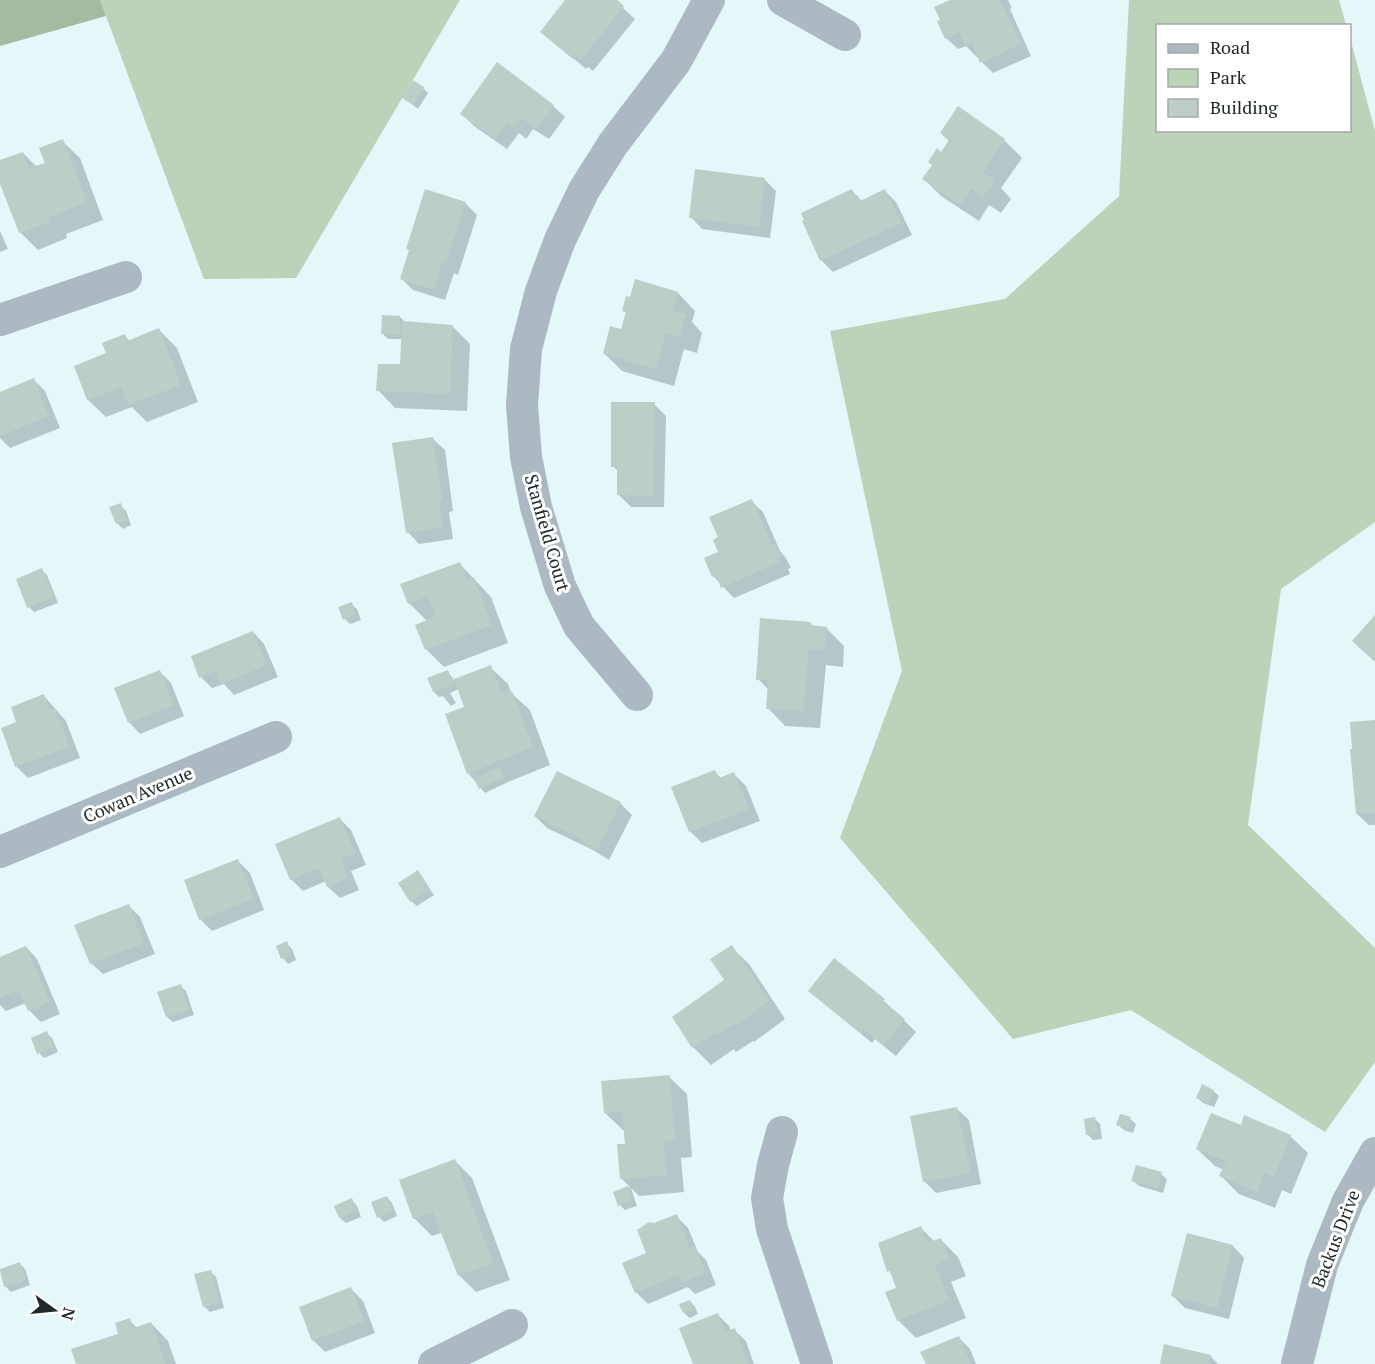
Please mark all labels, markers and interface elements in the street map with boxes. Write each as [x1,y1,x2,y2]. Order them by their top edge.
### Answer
legend [1156,24,1351,132]
text: Road [1210,35,1250,59]
text: Park [1210,65,1247,89]
text: Building [1210,95,1278,119]
street label: Stanfield Court [520,471,576,594]
street label: Cowan Avenue [79,760,196,828]
street label: Backus Drive [1305,1186,1365,1291]
north arrow [24,1280,84,1340]
text: N [56,1305,81,1323]

